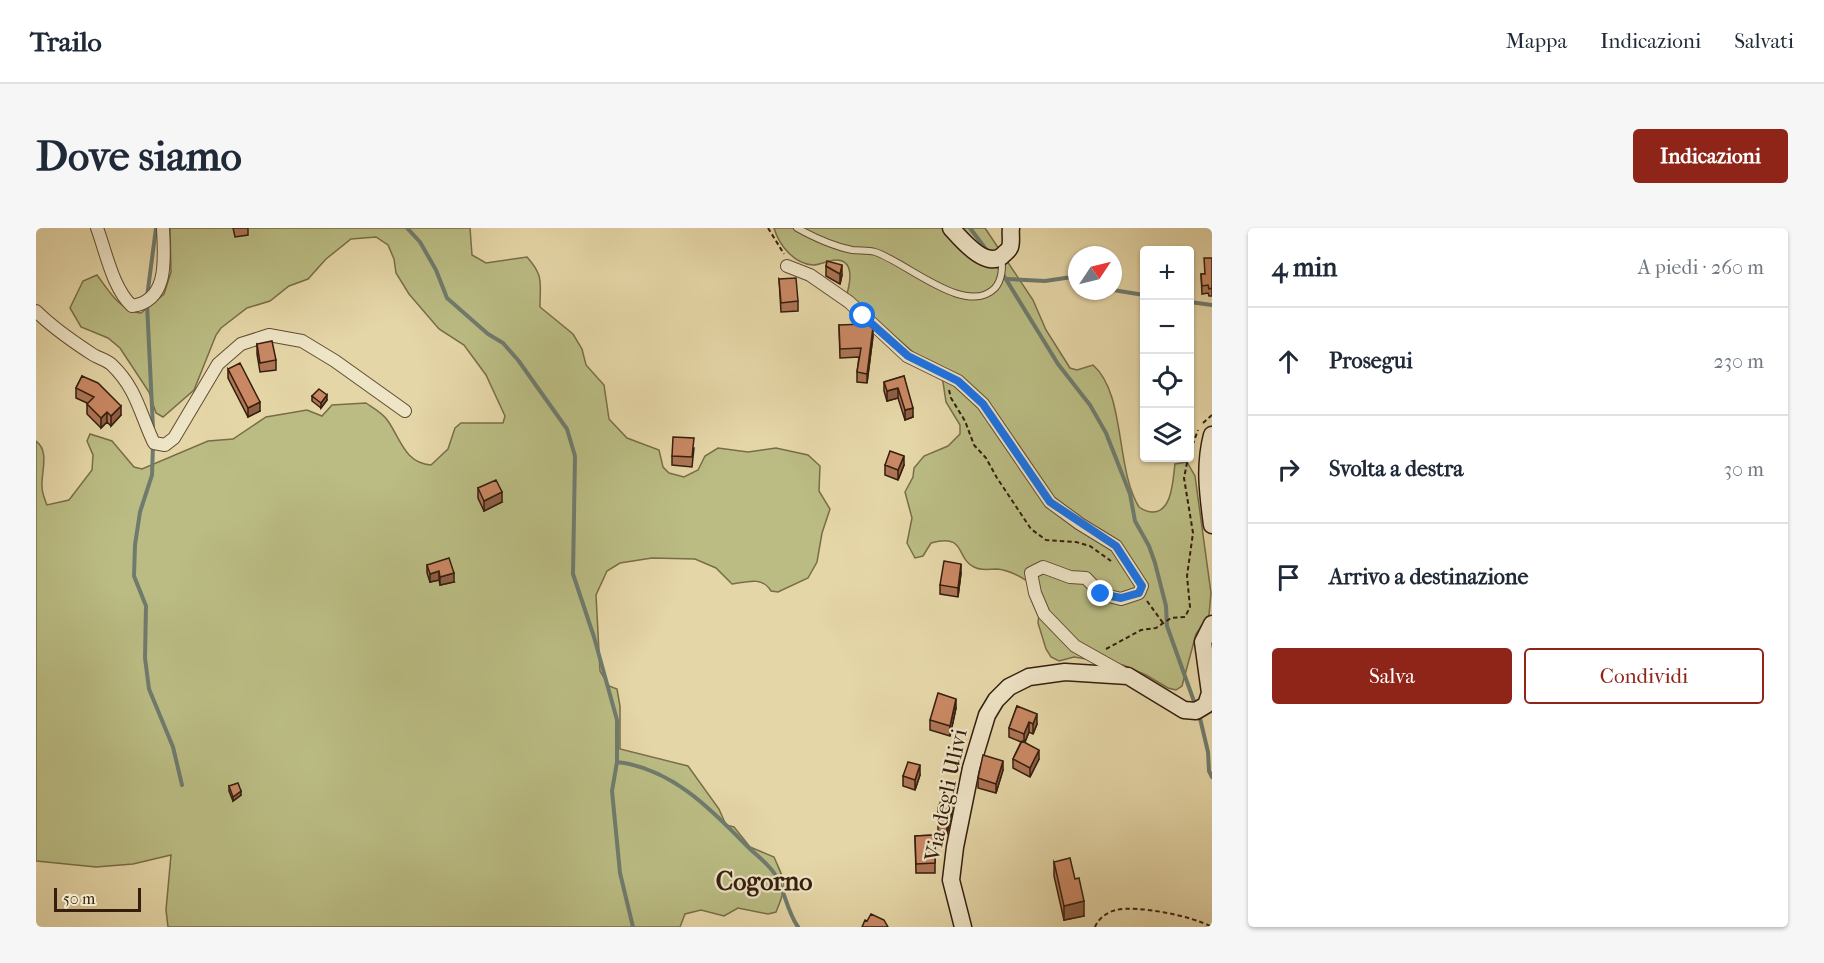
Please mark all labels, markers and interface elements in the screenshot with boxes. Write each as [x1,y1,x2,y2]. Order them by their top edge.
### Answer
text: Trailo [30,25,102,58]
text: Mappa [1506,29,1567,53]
text: Indicazioni [1600,29,1701,53]
text: Salvati [1734,29,1794,53]
button: Indicazioni [1633,129,1788,183]
text: Dove siamo [36,132,242,181]
north arrow [1068,246,1122,300]
map controls [1140,246,1194,462]
button: + [1140,246,1194,300]
text: 4 min [1272,252,1337,283]
text: A piedi · 260 m [1638,256,1764,279]
button: − [1140,300,1194,354]
route start [849,302,875,328]
icon: ahead [1272,345,1305,378]
text: Prosegui [1329,348,1413,374]
text: 230 m [1714,350,1764,373]
button: locate [1140,354,1194,408]
button: layers [1140,408,1194,462]
icon: right [1272,453,1305,486]
text: Svolta a destra [1329,456,1463,482]
text: 30 m [1724,458,1764,481]
icon: arrive [1272,561,1305,594]
text: Arrivo a destinazione [1329,564,1528,590]
route end [1087,580,1113,606]
button: Salva [1272,648,1512,704]
button: Condividi [1524,648,1764,704]
street label: Via degli Ulivi [919,726,973,864]
district label: Cogorno [716,866,812,897]
scale bar [54,885,141,912]
text: 50 m [63,889,95,908]

